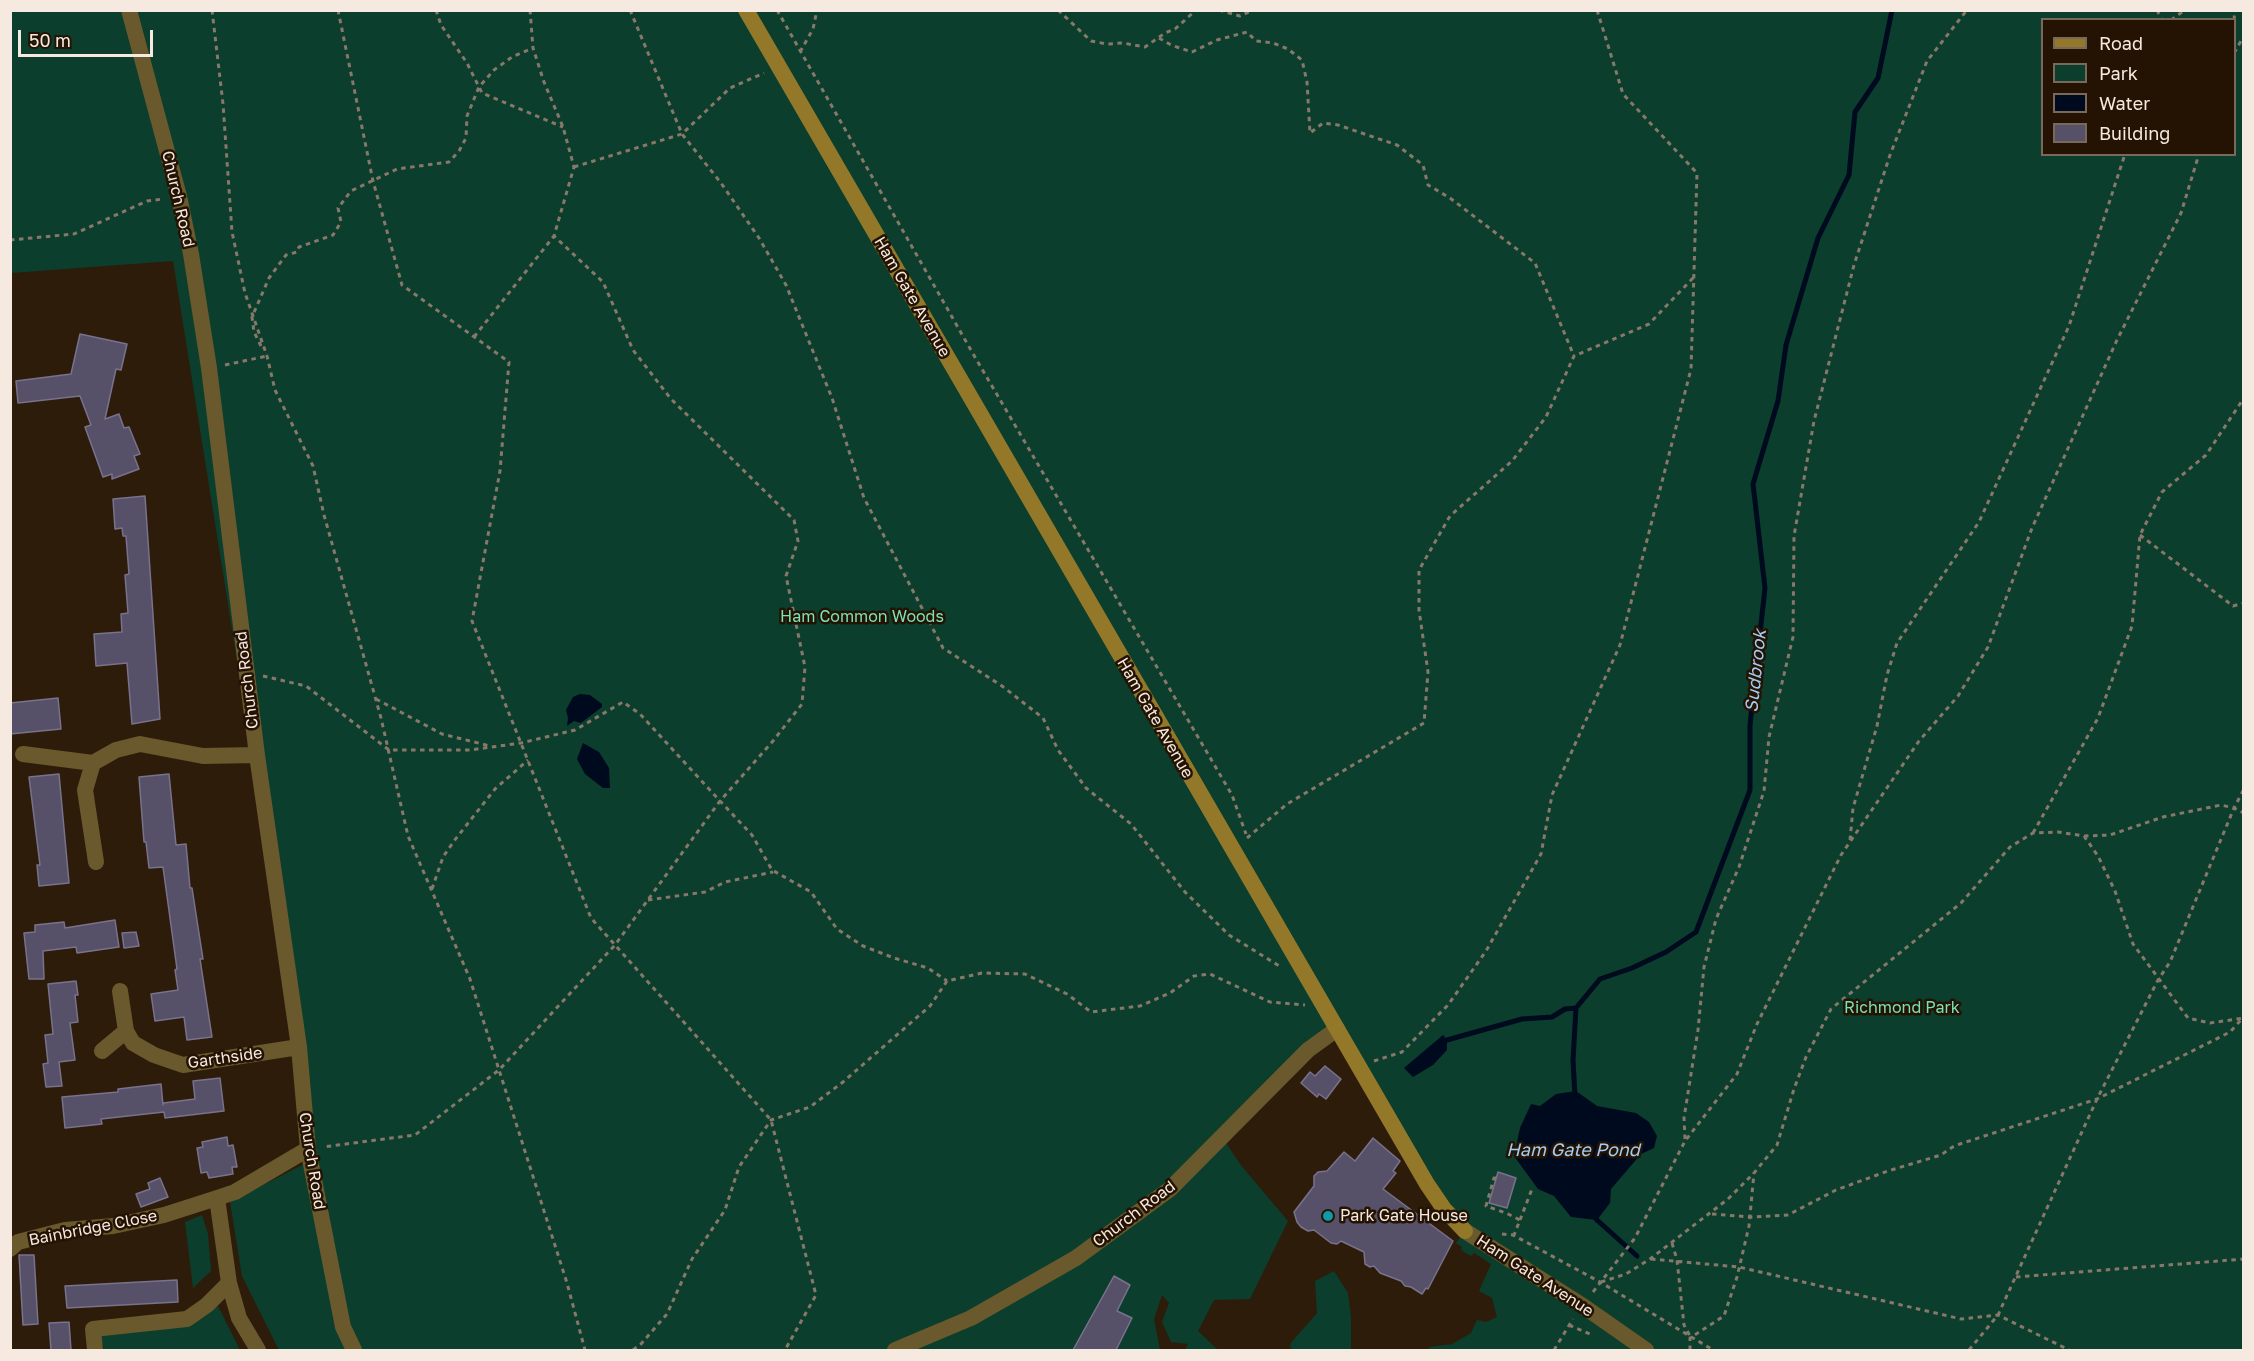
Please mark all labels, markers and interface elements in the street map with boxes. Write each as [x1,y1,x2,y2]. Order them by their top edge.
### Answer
scale bar [21,18,156,56]
legend [2041,18,2236,156]
text: 50 m [29,29,71,51]
text: Road [2099,32,2143,54]
text: Park [2099,62,2138,84]
text: Water [2099,92,2150,114]
text: Building [2099,122,2170,144]
street label: Church Road [158,149,198,249]
street label: Ham Gate Avenue [870,233,954,361]
park label: Ham Common Woods [780,607,944,627]
water label: Sudbrook [1741,629,1771,713]
street label: Church Road [231,630,263,730]
street label: Ham Gate Avenue [1113,654,1197,782]
park label: Richmond Park [1844,998,1960,1018]
street label: Garthside [187,1043,263,1073]
street label: Church Road [295,1111,329,1211]
water label: Ham Gate Pond [1506,1139,1640,1161]
street label: Church Road [1089,1177,1179,1251]
street label: Bainbridge Close [27,1206,159,1250]
place label: Park Gate House [1340,1206,1468,1226]
marker: Park Gate House [1321,1209,1335,1223]
street label: Ham Gate Avenue [1473,1231,1597,1321]

